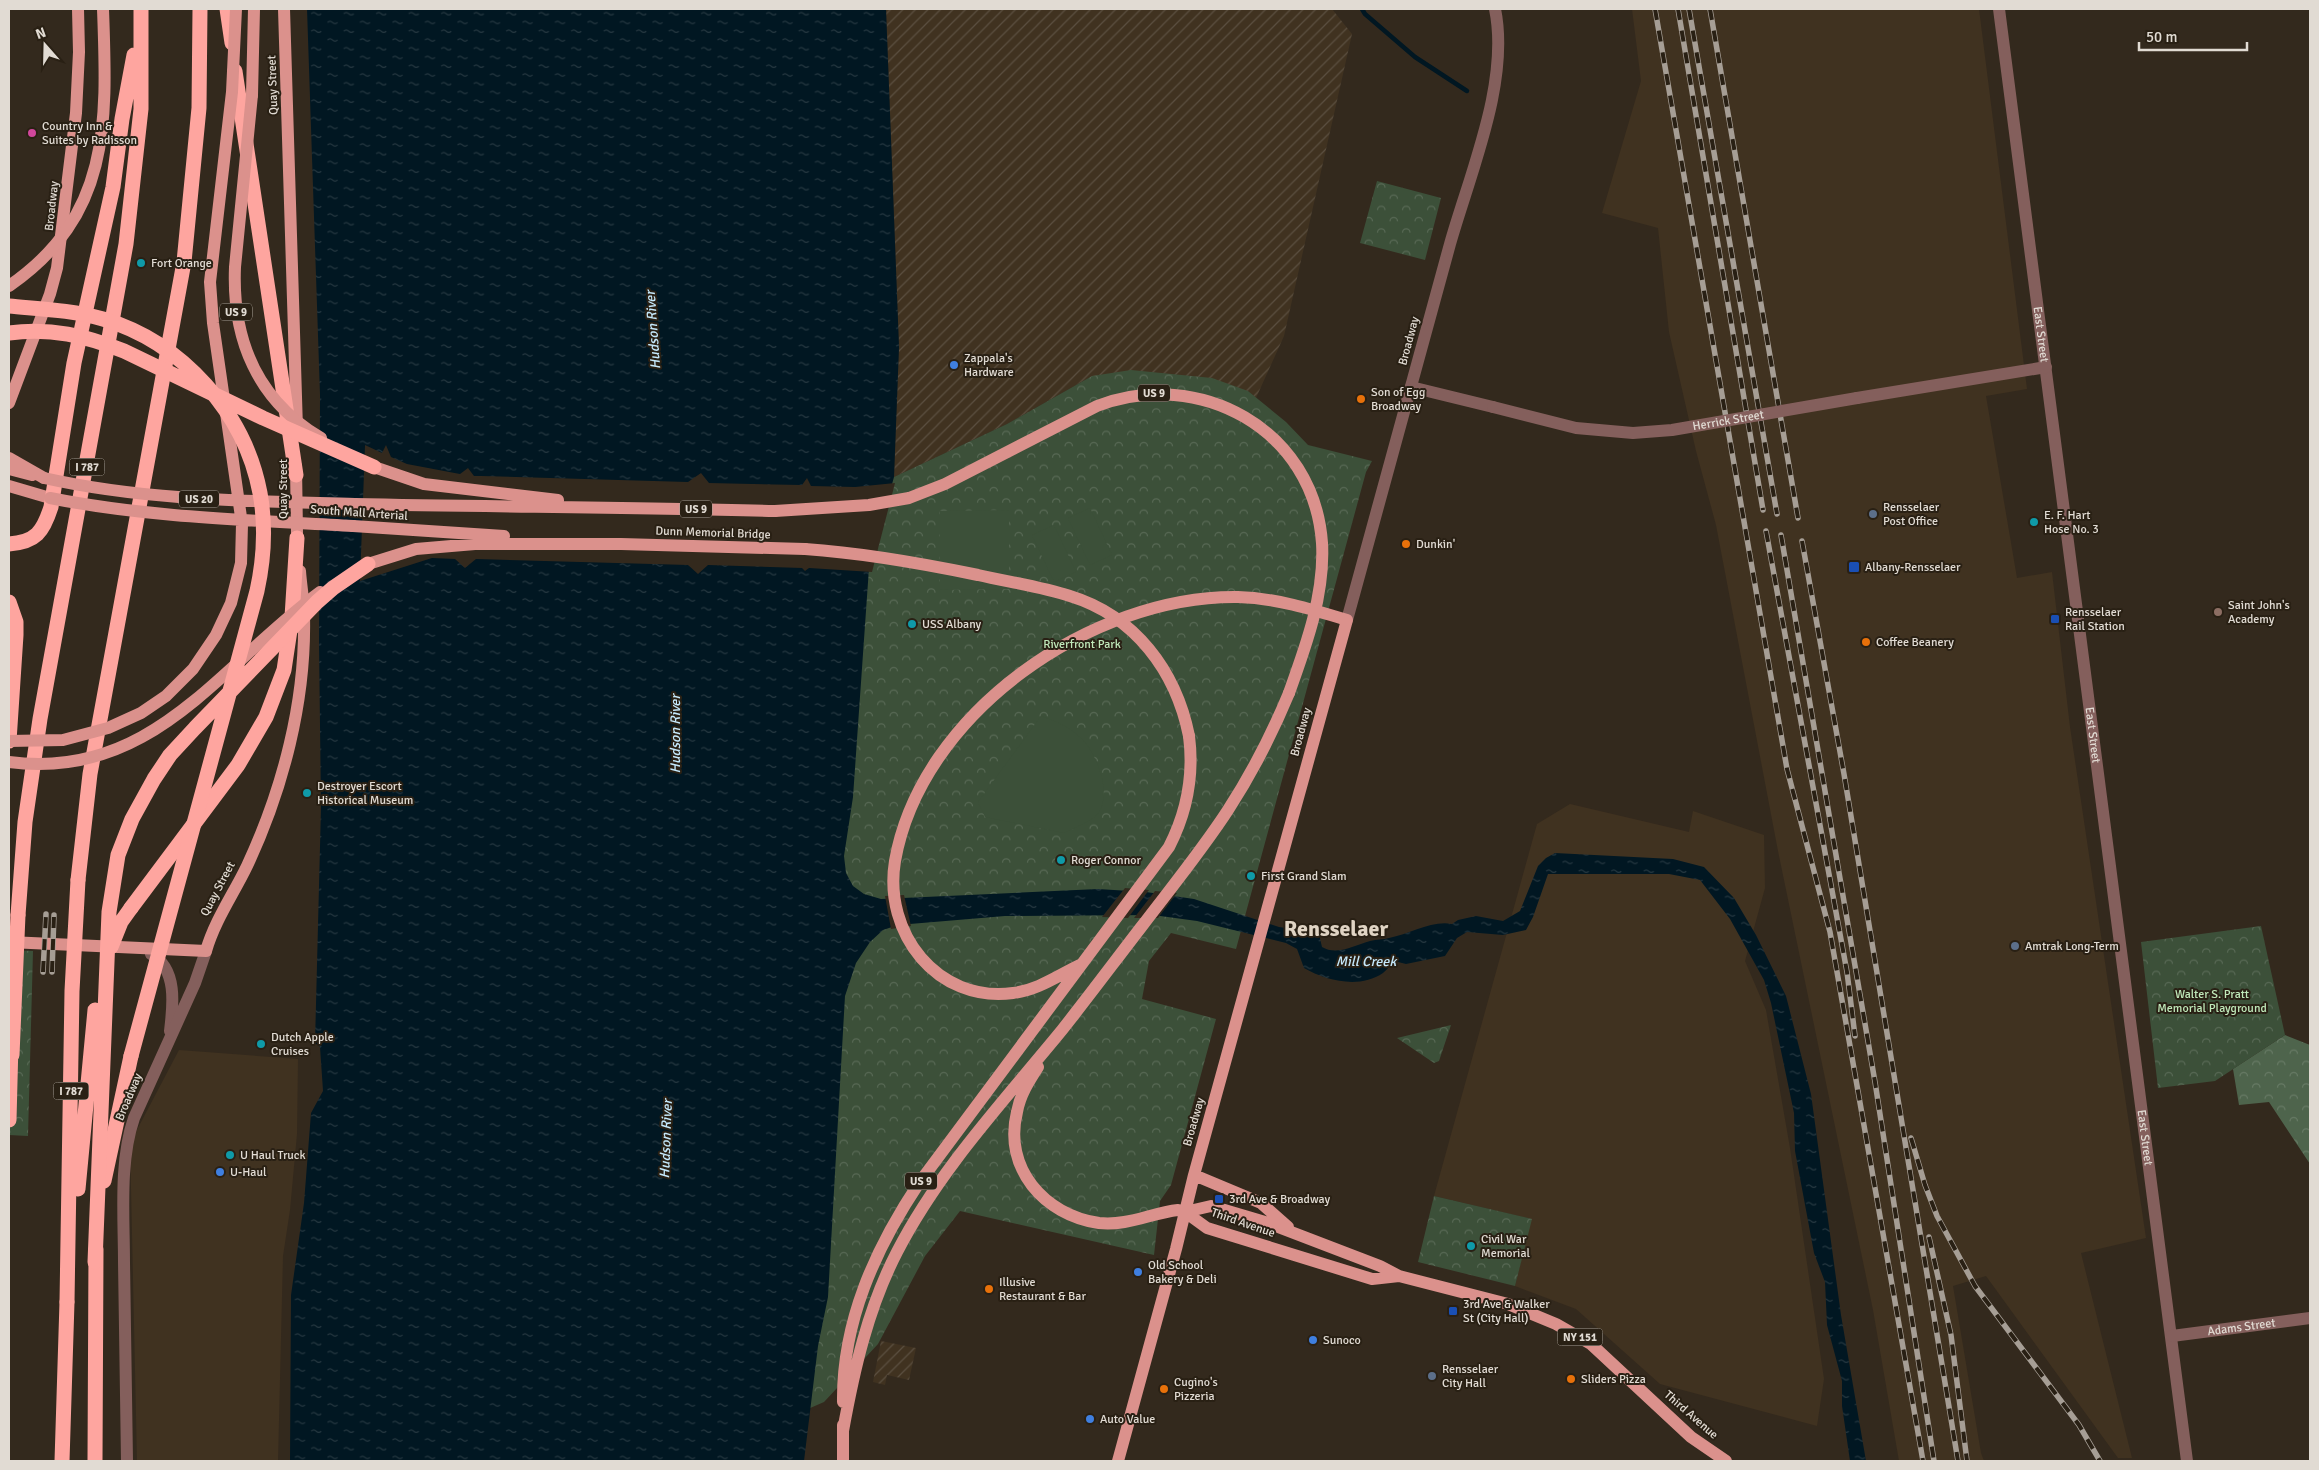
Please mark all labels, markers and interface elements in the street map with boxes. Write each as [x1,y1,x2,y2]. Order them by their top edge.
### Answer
north arrow [20,20,70,70]
scale bar [2139,20,2246,52]
text: N [33,24,48,43]
text: 50 m [2146,28,2177,46]
street label: Quay Street [264,55,282,115]
place label: Country Inn & Suites by Radisson [42,119,137,148]
marker: Country Inn & Suites by Radisson [26,127,38,139]
street label: Broadway [42,180,62,232]
place label: Fort Orange [151,256,212,271]
marker: Fort Orange [135,257,147,269]
water label: Hudson River [642,288,664,370]
road number: US 9 [220,304,252,320]
street label: East Street [2030,305,2052,363]
street label: Broadway [1395,315,1423,367]
place label: Zappala's Hardware [964,351,1014,380]
marker: Zappala's Hardware [948,359,960,371]
road number: US 9 [1138,384,1170,402]
place label: Son of Egg Broadway [1371,385,1425,414]
marker: Son of Egg Broadway [1355,393,1367,405]
street label: Herrick Street [1691,407,1765,434]
road number: I 787 [70,458,104,476]
street label: Quay Street [276,459,291,519]
road number: US 20 [179,490,219,508]
road number: US 9 [680,500,712,518]
place label: Rensselaer Post Office [1883,500,1940,529]
street label: South Mall Arterial [310,502,409,524]
marker: Rensselaer Post Office [1867,508,1879,520]
place label: E. F. Hart Hose No. 3 [2044,508,2099,537]
marker: E. F. Hart Hose No. 3 [2028,516,2040,528]
street label: Dunn Memorial Bridge [655,523,771,543]
place label: Dunkin' [1416,537,1455,552]
marker: Dunkin' [1400,538,1412,550]
marker: Albany-Rensselaer [1847,560,1861,574]
place label: Albany-Rensselaer [1865,560,1961,575]
place label: Saint John's Academy [2228,598,2290,627]
place label: Rensselaer Rail Station [2065,605,2125,634]
marker: Saint John's Academy [2212,606,2224,618]
marker: Rensselaer Rail Station [2049,613,2061,625]
place label: USS Albany [922,617,982,632]
marker: USS Albany [906,618,918,630]
place label: Coffee Beanery [1876,635,1954,650]
marker: Coffee Beanery [1860,636,1872,648]
park label: Riverfront Park [1043,637,1121,652]
water label: Hudson River [667,693,684,774]
street label: Broadway [1287,706,1315,758]
street label: East Street [2082,706,2104,764]
place label: Destroyer Escort Historical Museum [317,779,413,808]
marker: Destroyer Escort Historical Museum [301,787,313,799]
place label: Roger Connor [1071,853,1141,868]
marker: Roger Connor [1055,854,1067,866]
street label: Quay Street [197,859,239,919]
place label: First Grand Slam [1261,869,1347,884]
marker: First Grand Slam [1245,870,1257,882]
district label: Rensselaer [1284,915,1388,942]
place label: Amtrak Long-Term [2025,939,2119,954]
marker: Amtrak Long-Term [2009,940,2021,952]
water label: Mill Creek [1336,953,1398,970]
park label: Walter S. Pratt Memorial Playground [2157,987,2267,1016]
place label: Dutch Apple Cruises [271,1030,334,1059]
marker: Dutch Apple Cruises [255,1038,267,1050]
street label: Broadway [112,1071,146,1123]
road number: I 787 [54,1082,88,1100]
street label: Broadway [1180,1096,1208,1148]
water label: Hudson River [656,1097,676,1179]
street label: East Street [2134,1109,2156,1166]
place label: U Haul Truck [240,1148,306,1163]
marker: U Haul Truck [224,1149,236,1161]
place label: U-Haul [230,1165,267,1180]
marker: U-Haul [214,1166,226,1178]
road number: US 9 [905,1172,937,1190]
place label: 3rd Ave & Broadway [1229,1192,1330,1207]
marker: 3rd Ave & Broadway [1213,1193,1225,1205]
street label: Third Avenue [1209,1205,1277,1241]
place label: Civil War Memorial [1481,1232,1530,1261]
marker: Civil War Memorial [1465,1240,1477,1252]
place label: Old School Bakery & Deli [1148,1258,1217,1287]
marker: Old School Bakery & Deli [1132,1266,1144,1278]
place label: Illusive Restaurant & Bar [999,1275,1086,1304]
marker: Illusive Restaurant & Bar [983,1283,995,1295]
place label: 3rd Ave & Walker St (City Hall) [1463,1297,1550,1326]
marker: 3rd Ave & Walker St (City Hall) [1447,1305,1459,1317]
street label: Adams Street [2206,1315,2276,1339]
road number: NY 151 [1558,1328,1602,1345]
place label: Sunoco [1323,1333,1361,1348]
marker: Sunoco [1307,1334,1319,1346]
place label: Rensselaer City Hall [1442,1362,1499,1391]
marker: Rensselaer City Hall [1426,1370,1438,1382]
place label: Sliders Pizza [1581,1372,1646,1387]
marker: Sliders Pizza [1565,1373,1577,1385]
place label: Cugino's Pizzeria [1174,1375,1218,1404]
marker: Cugino's Pizzeria [1158,1383,1170,1395]
street label: Third Avenue [1661,1388,1721,1442]
place label: Auto Value [1100,1412,1155,1427]
marker: Auto Value [1084,1413,1096,1425]

